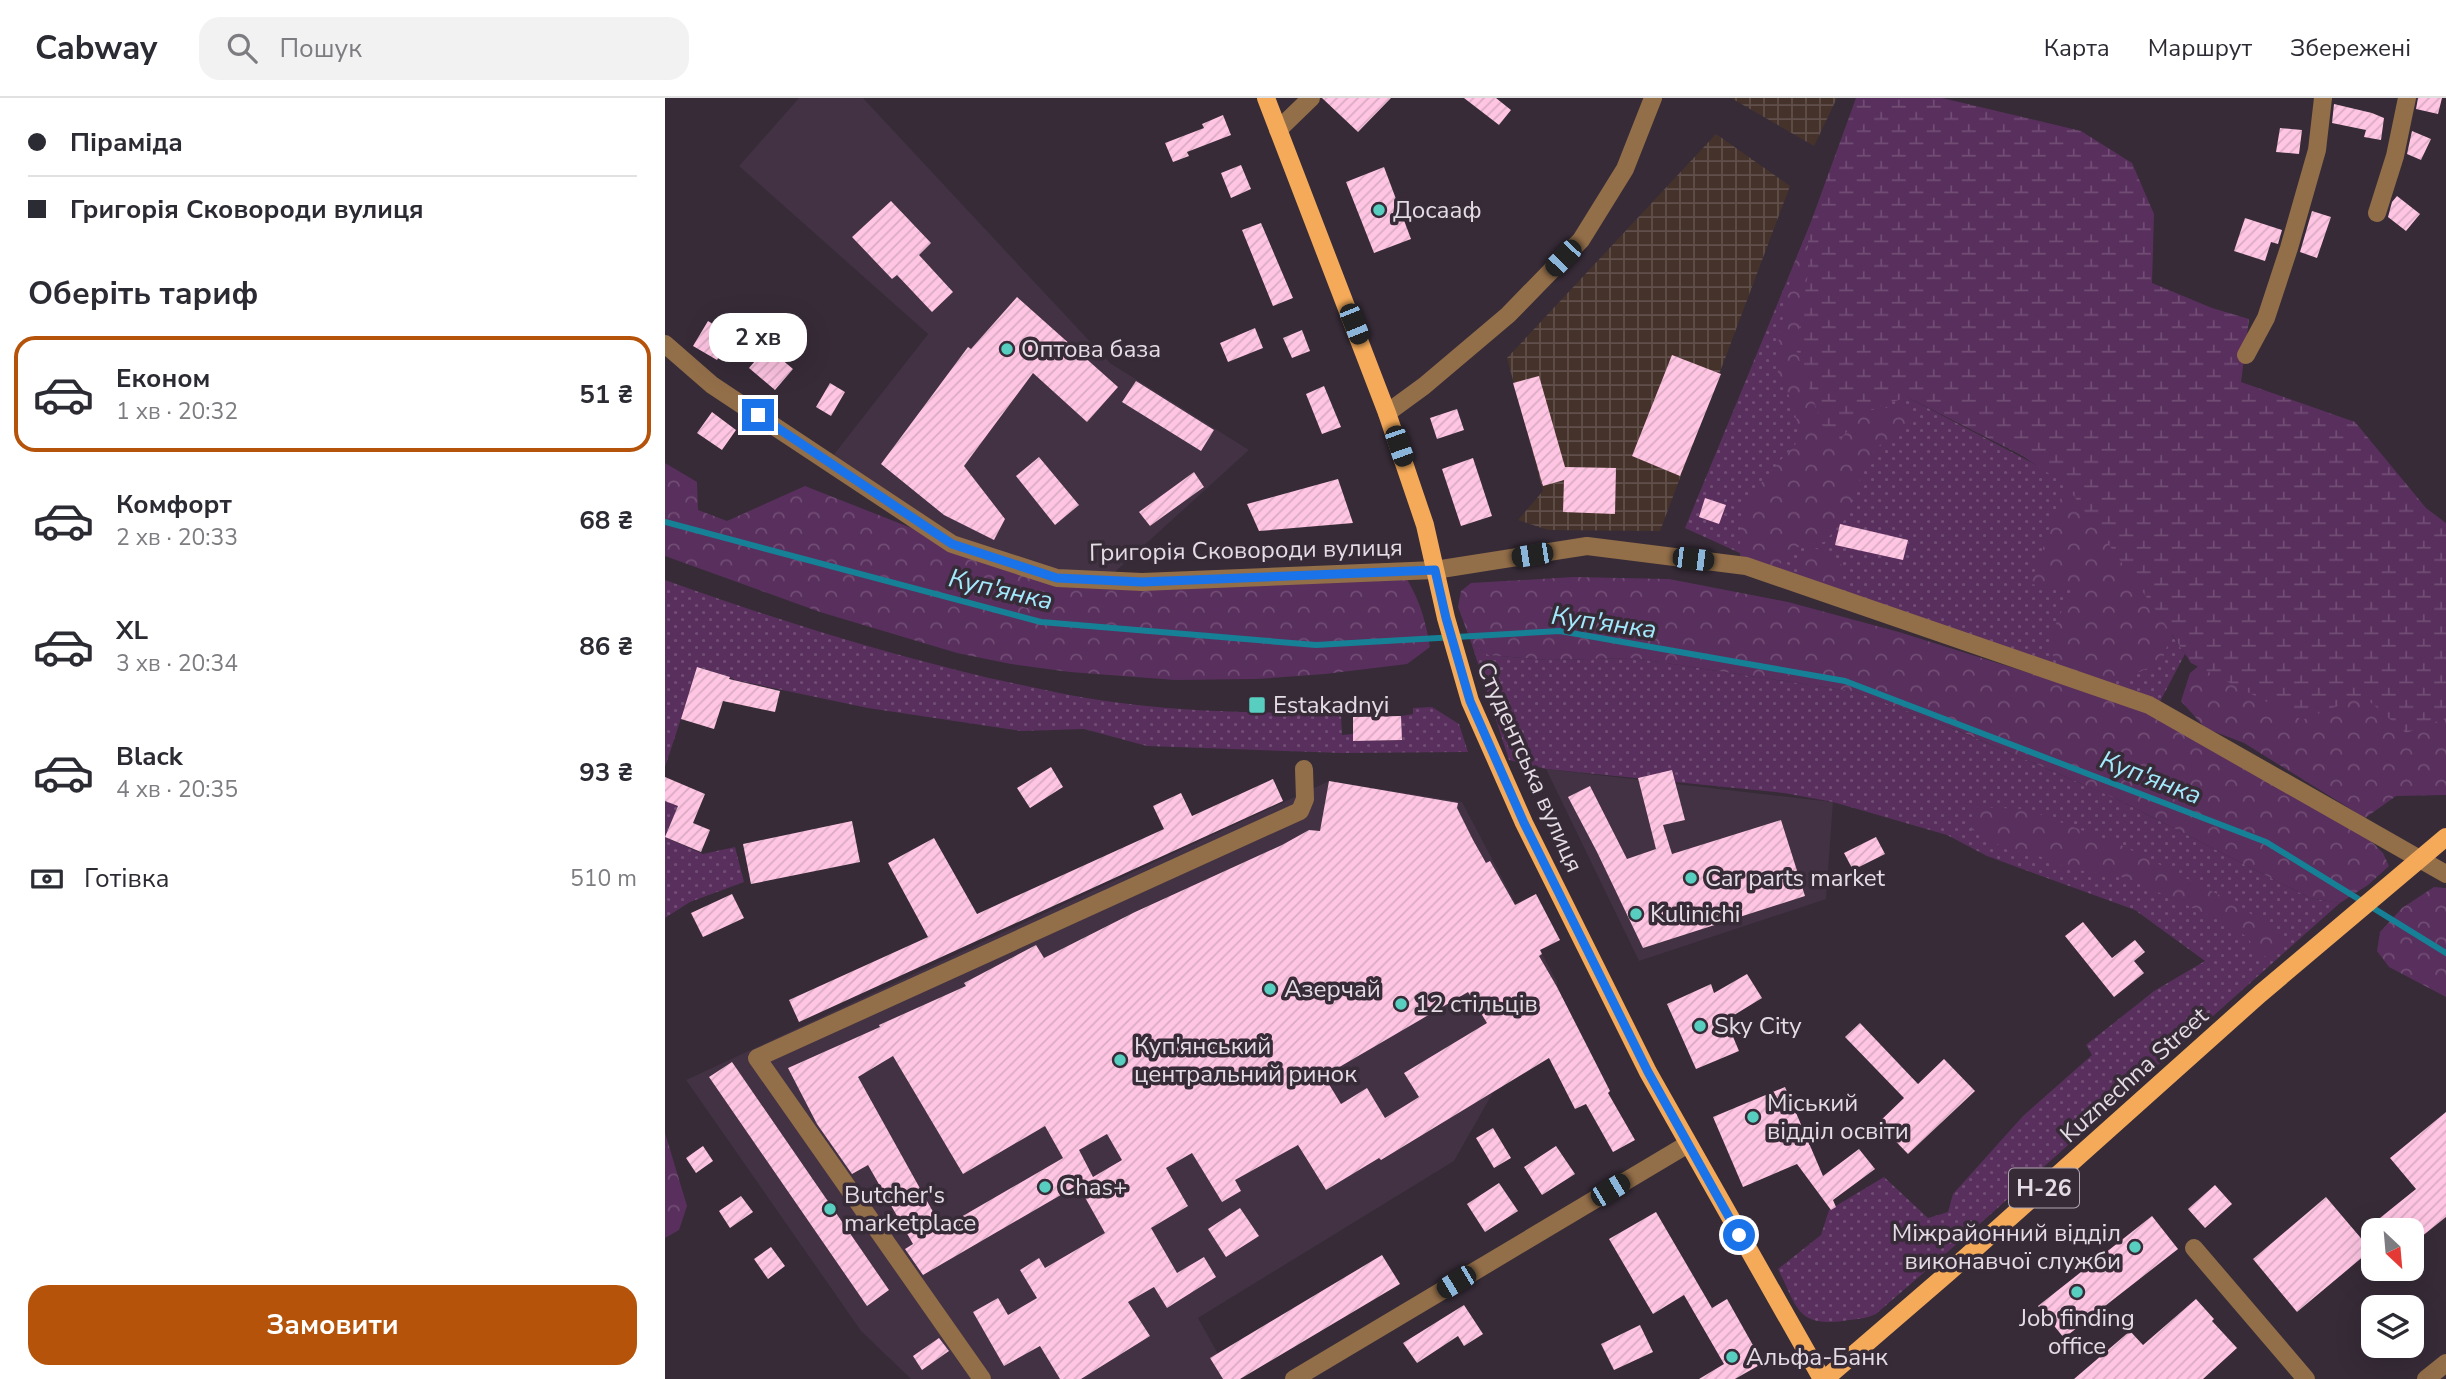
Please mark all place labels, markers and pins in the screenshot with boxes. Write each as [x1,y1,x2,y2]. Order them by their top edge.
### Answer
place label: Досааф [1393,194,1482,226]
marker: Досааф [1371,202,1387,218]
place label: Оптова база [1021,333,1161,365]
marker: Оптова база [999,341,1015,357]
place label: Estakadnyi [1273,689,1389,721]
marker: Estakadnyi [1247,695,1267,715]
place label: Car parts market [1705,862,1886,894]
marker: Car parts market [1683,870,1699,886]
place label: Kulinichi [1650,898,1740,930]
marker: Kulinichi [1628,906,1644,922]
place label: Азерчай [1284,973,1381,1005]
marker: Азерчай [1262,981,1278,997]
place label: 12 стільців [1415,988,1538,1020]
marker: 12 стільців [1393,996,1409,1012]
place label: Sky City [1714,1010,1802,1042]
marker: Sky City [1692,1018,1708,1034]
place label: Куп'янський центральний ринок [1134,1030,1357,1090]
marker: Куп'янський центральний ринок [1112,1052,1128,1068]
place label: Міський відділ освіти [1767,1087,1909,1147]
marker: Міський відділ освіти [1745,1109,1761,1125]
place label: Chas+ [1059,1171,1127,1203]
place label: Butcher's marketplace [844,1179,976,1239]
marker: Chas+ [1037,1179,1053,1195]
marker: Butcher's marketplace [822,1201,838,1217]
place label: Міжрайонний відділ виконавчої служби [1892,1217,2121,1277]
marker: Міжрайонний відділ виконавчої служби [2127,1239,2143,1255]
marker: Job finding office [2069,1284,2085,1300]
place label: Job finding office [2018,1302,2135,1362]
place label: Альфа-Банк [1746,1341,1888,1373]
marker: Альфа-Банк [1724,1349,1740,1365]

